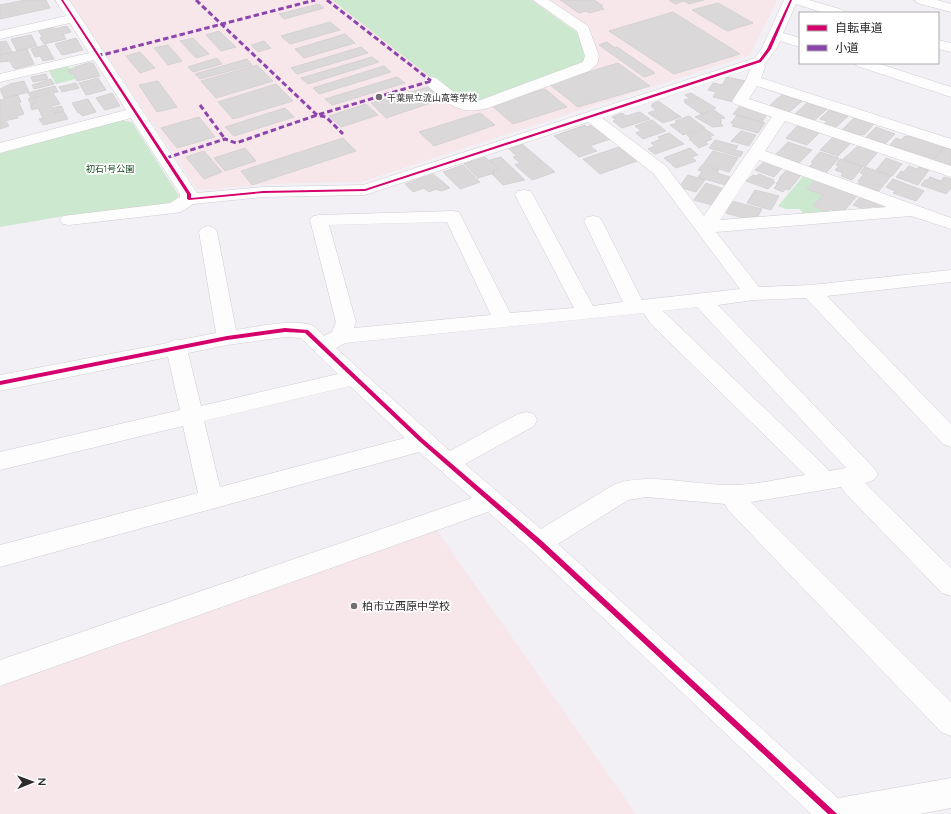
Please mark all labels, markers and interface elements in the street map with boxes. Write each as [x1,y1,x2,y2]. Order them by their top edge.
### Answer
legend [799,12,939,64]
text: 自転車道 [835,20,883,35]
text: 小道 [835,40,859,55]
marker: 千葉県立流山高等学校 [374,92,384,102]
place label: 千葉県立流山高等学校 [387,92,477,103]
park label: 初石1号公園 [86,163,134,174]
place label: 柏市立西原中学校 [362,599,450,613]
marker: 柏市立西原中学校 [349,601,359,611]
north arrow [12,762,52,802]
text: N [35,778,49,786]

